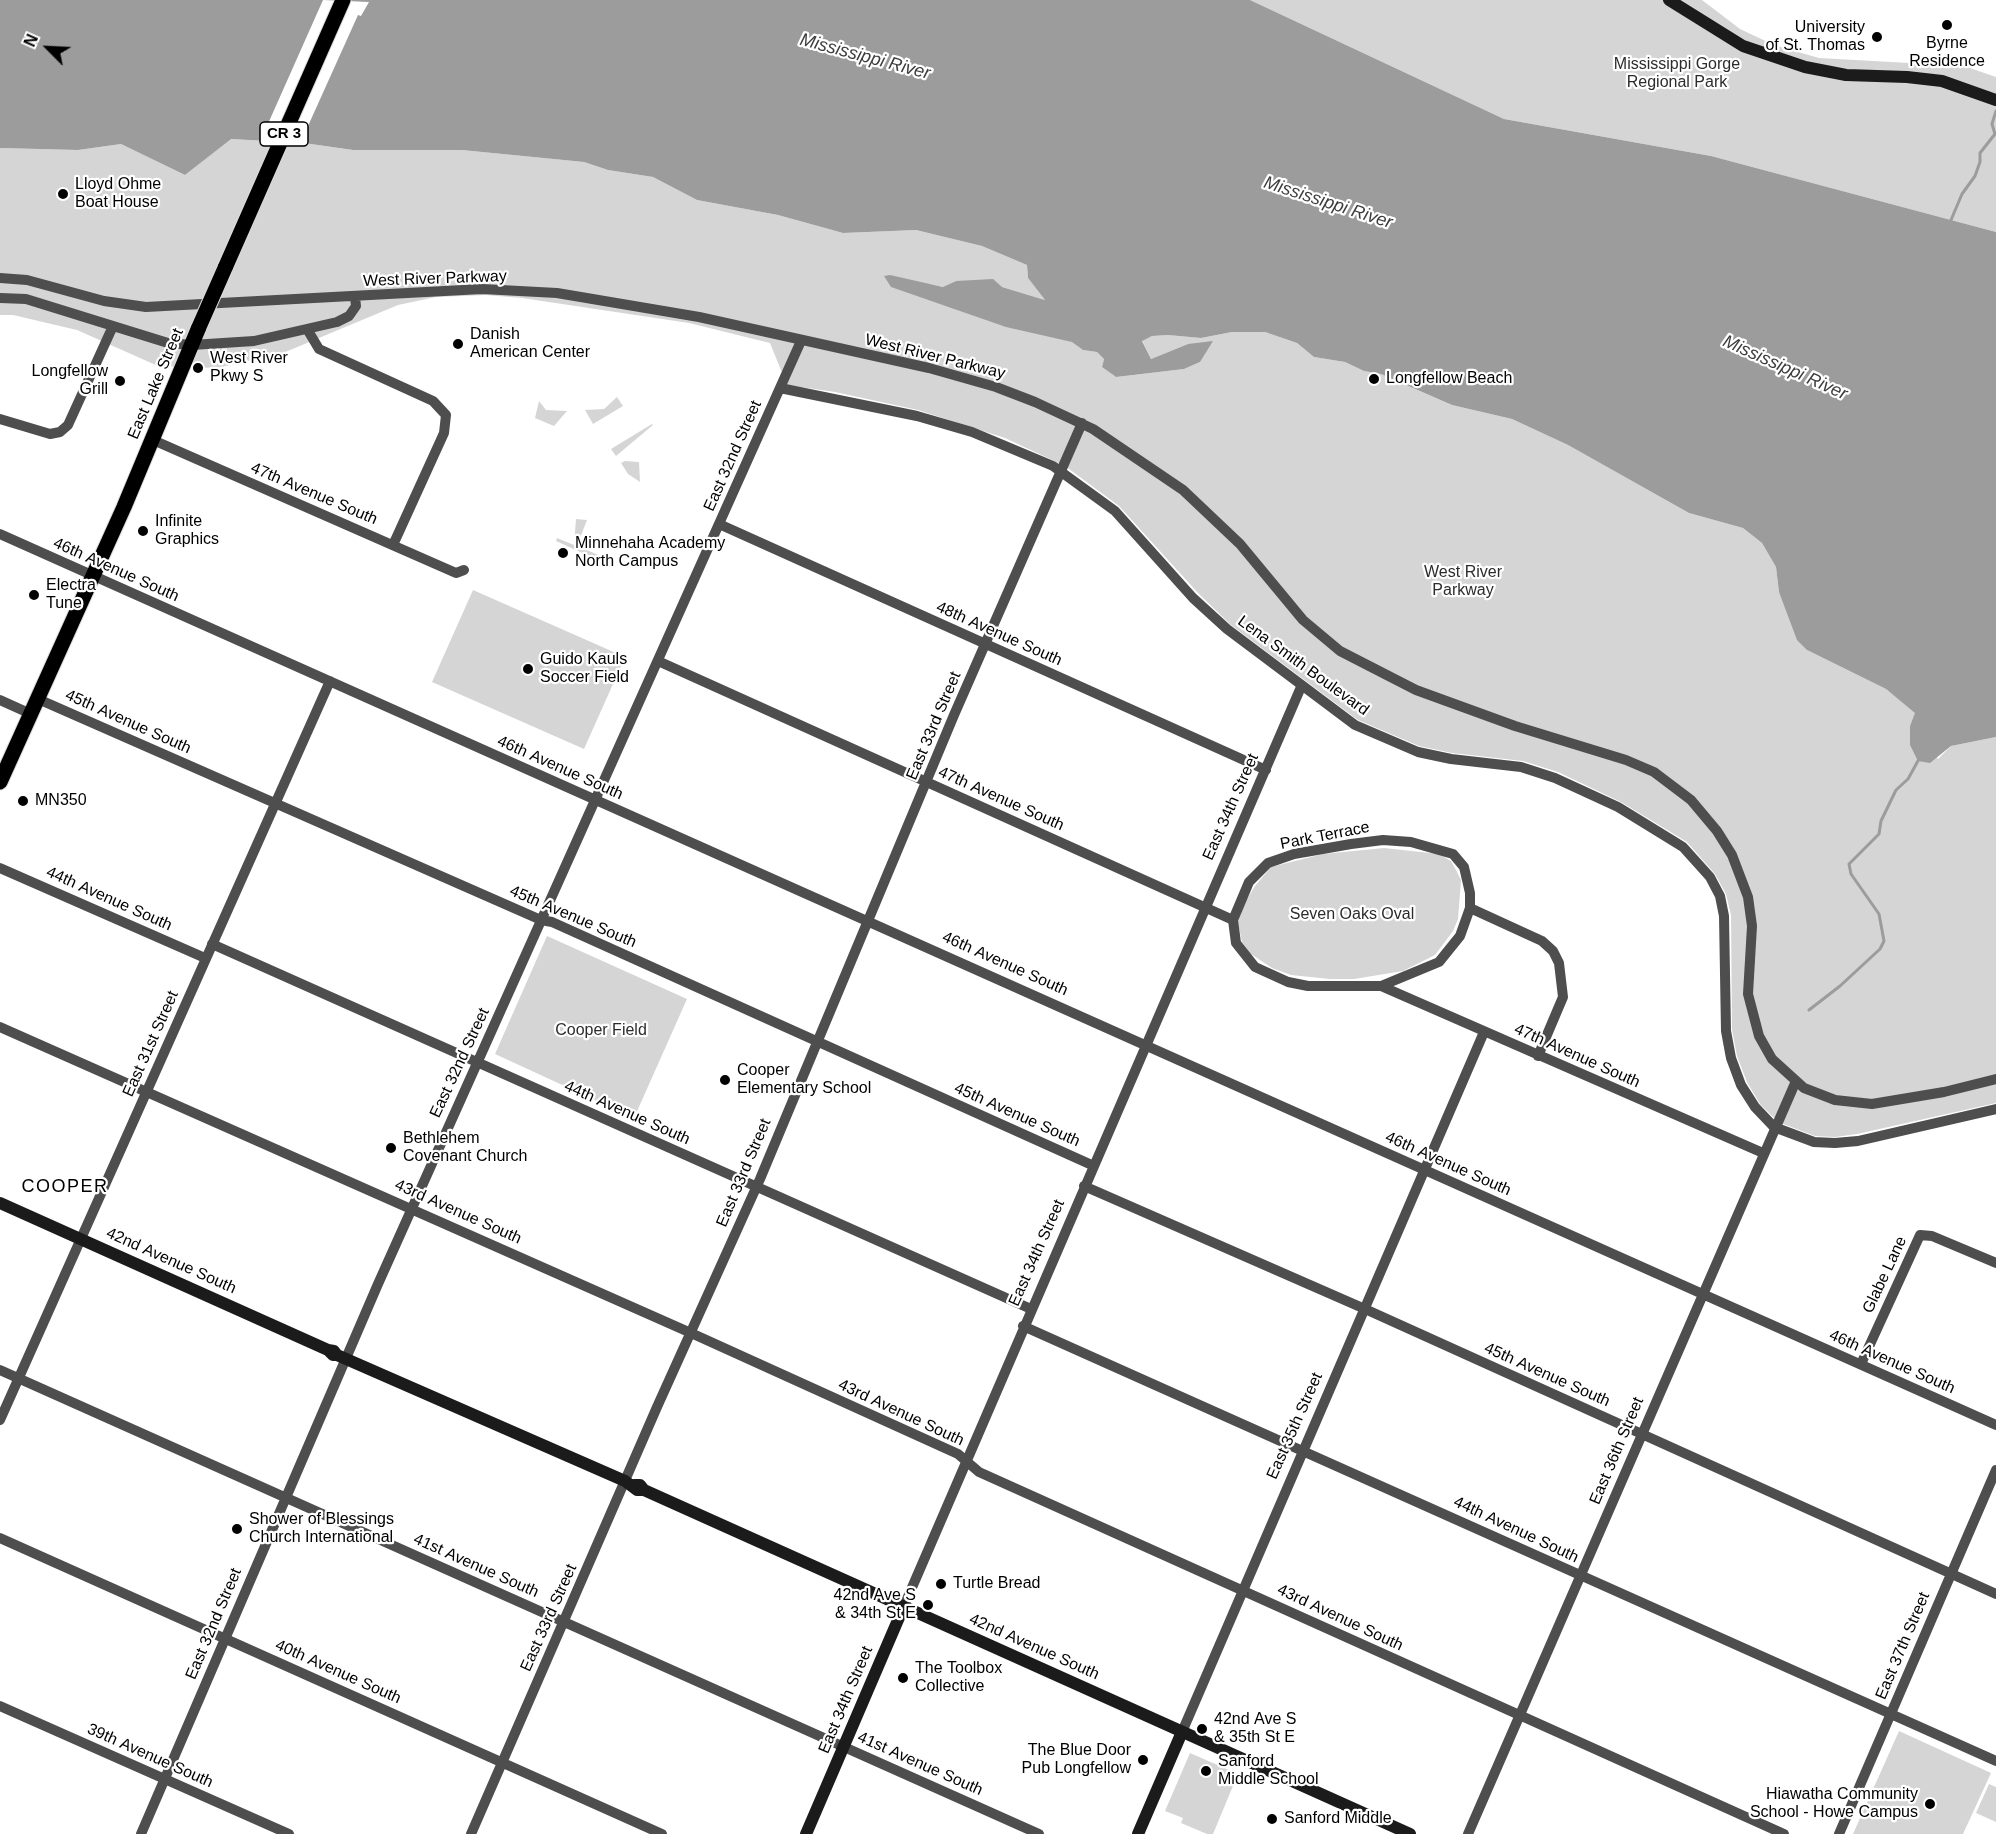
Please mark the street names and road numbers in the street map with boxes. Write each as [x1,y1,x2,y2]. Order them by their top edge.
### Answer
road number: CR 3 [260,122,308,146]
street label: West River Parkway [363,267,507,291]
street label: East Lake Street [124,326,188,442]
street label: West River Parkway [863,330,1007,384]
street label: East 32nd Street [700,398,766,514]
street label: 47th Avenue South [248,459,380,529]
street label: 46th Avenue South [50,534,182,606]
street label: 48th Avenue South [933,598,1065,670]
street label: Lena Smith Boulevard [1234,612,1372,720]
street label: East 33rd Street [903,669,965,783]
street label: 45th Avenue South [62,686,194,758]
street label: 46th Avenue South [494,732,626,804]
street label: East 34th Street [1199,751,1263,863]
street label: 47th Avenue South [935,763,1067,835]
street label: Park Terrace [1279,818,1371,854]
street label: 44th Avenue South [43,863,175,935]
street label: 45th Avenue South [507,882,639,952]
street label: 46th Avenue South [939,928,1071,1000]
street label: East 31st Street [119,988,183,1100]
street label: East 32nd Street [426,1005,494,1121]
street label: 47th Avenue South [1511,1020,1643,1092]
street label: 44th Avenue South [561,1077,693,1149]
street label: 45th Avenue South [951,1079,1083,1151]
street label: East 33rd Street [713,1116,775,1230]
street label: 46th Avenue South [1382,1128,1514,1200]
street label: 43rd Avenue South [392,1175,524,1249]
street label: East 34th Street [1005,1197,1069,1309]
street label: 42nd Avenue South [103,1224,239,1298]
street label: Glabe Lane [1859,1233,1911,1317]
street label: 46th Avenue South [1826,1326,1958,1398]
street label: 45th Avenue South [1481,1339,1613,1411]
street label: East 35th Street [1263,1370,1327,1482]
street label: 43rd Avenue South [835,1375,967,1451]
street label: East 36th Street [1586,1394,1648,1508]
street label: 44th Avenue South [1450,1493,1582,1567]
street label: 41st Avenue South [410,1530,542,1602]
street label: East 33rd Street [517,1561,581,1675]
street label: East 32nd Street [182,1565,246,1683]
street label: 43rd Avenue South [1274,1580,1406,1656]
street label: East 37th Street [1872,1589,1934,1703]
street label: 42nd Avenue South [966,1610,1102,1684]
street label: 40th Avenue South [272,1636,404,1708]
street label: East 34th Street [815,1643,877,1757]
street label: 39th Avenue South [84,1720,216,1792]
street label: 41st Avenue South [854,1728,986,1800]

